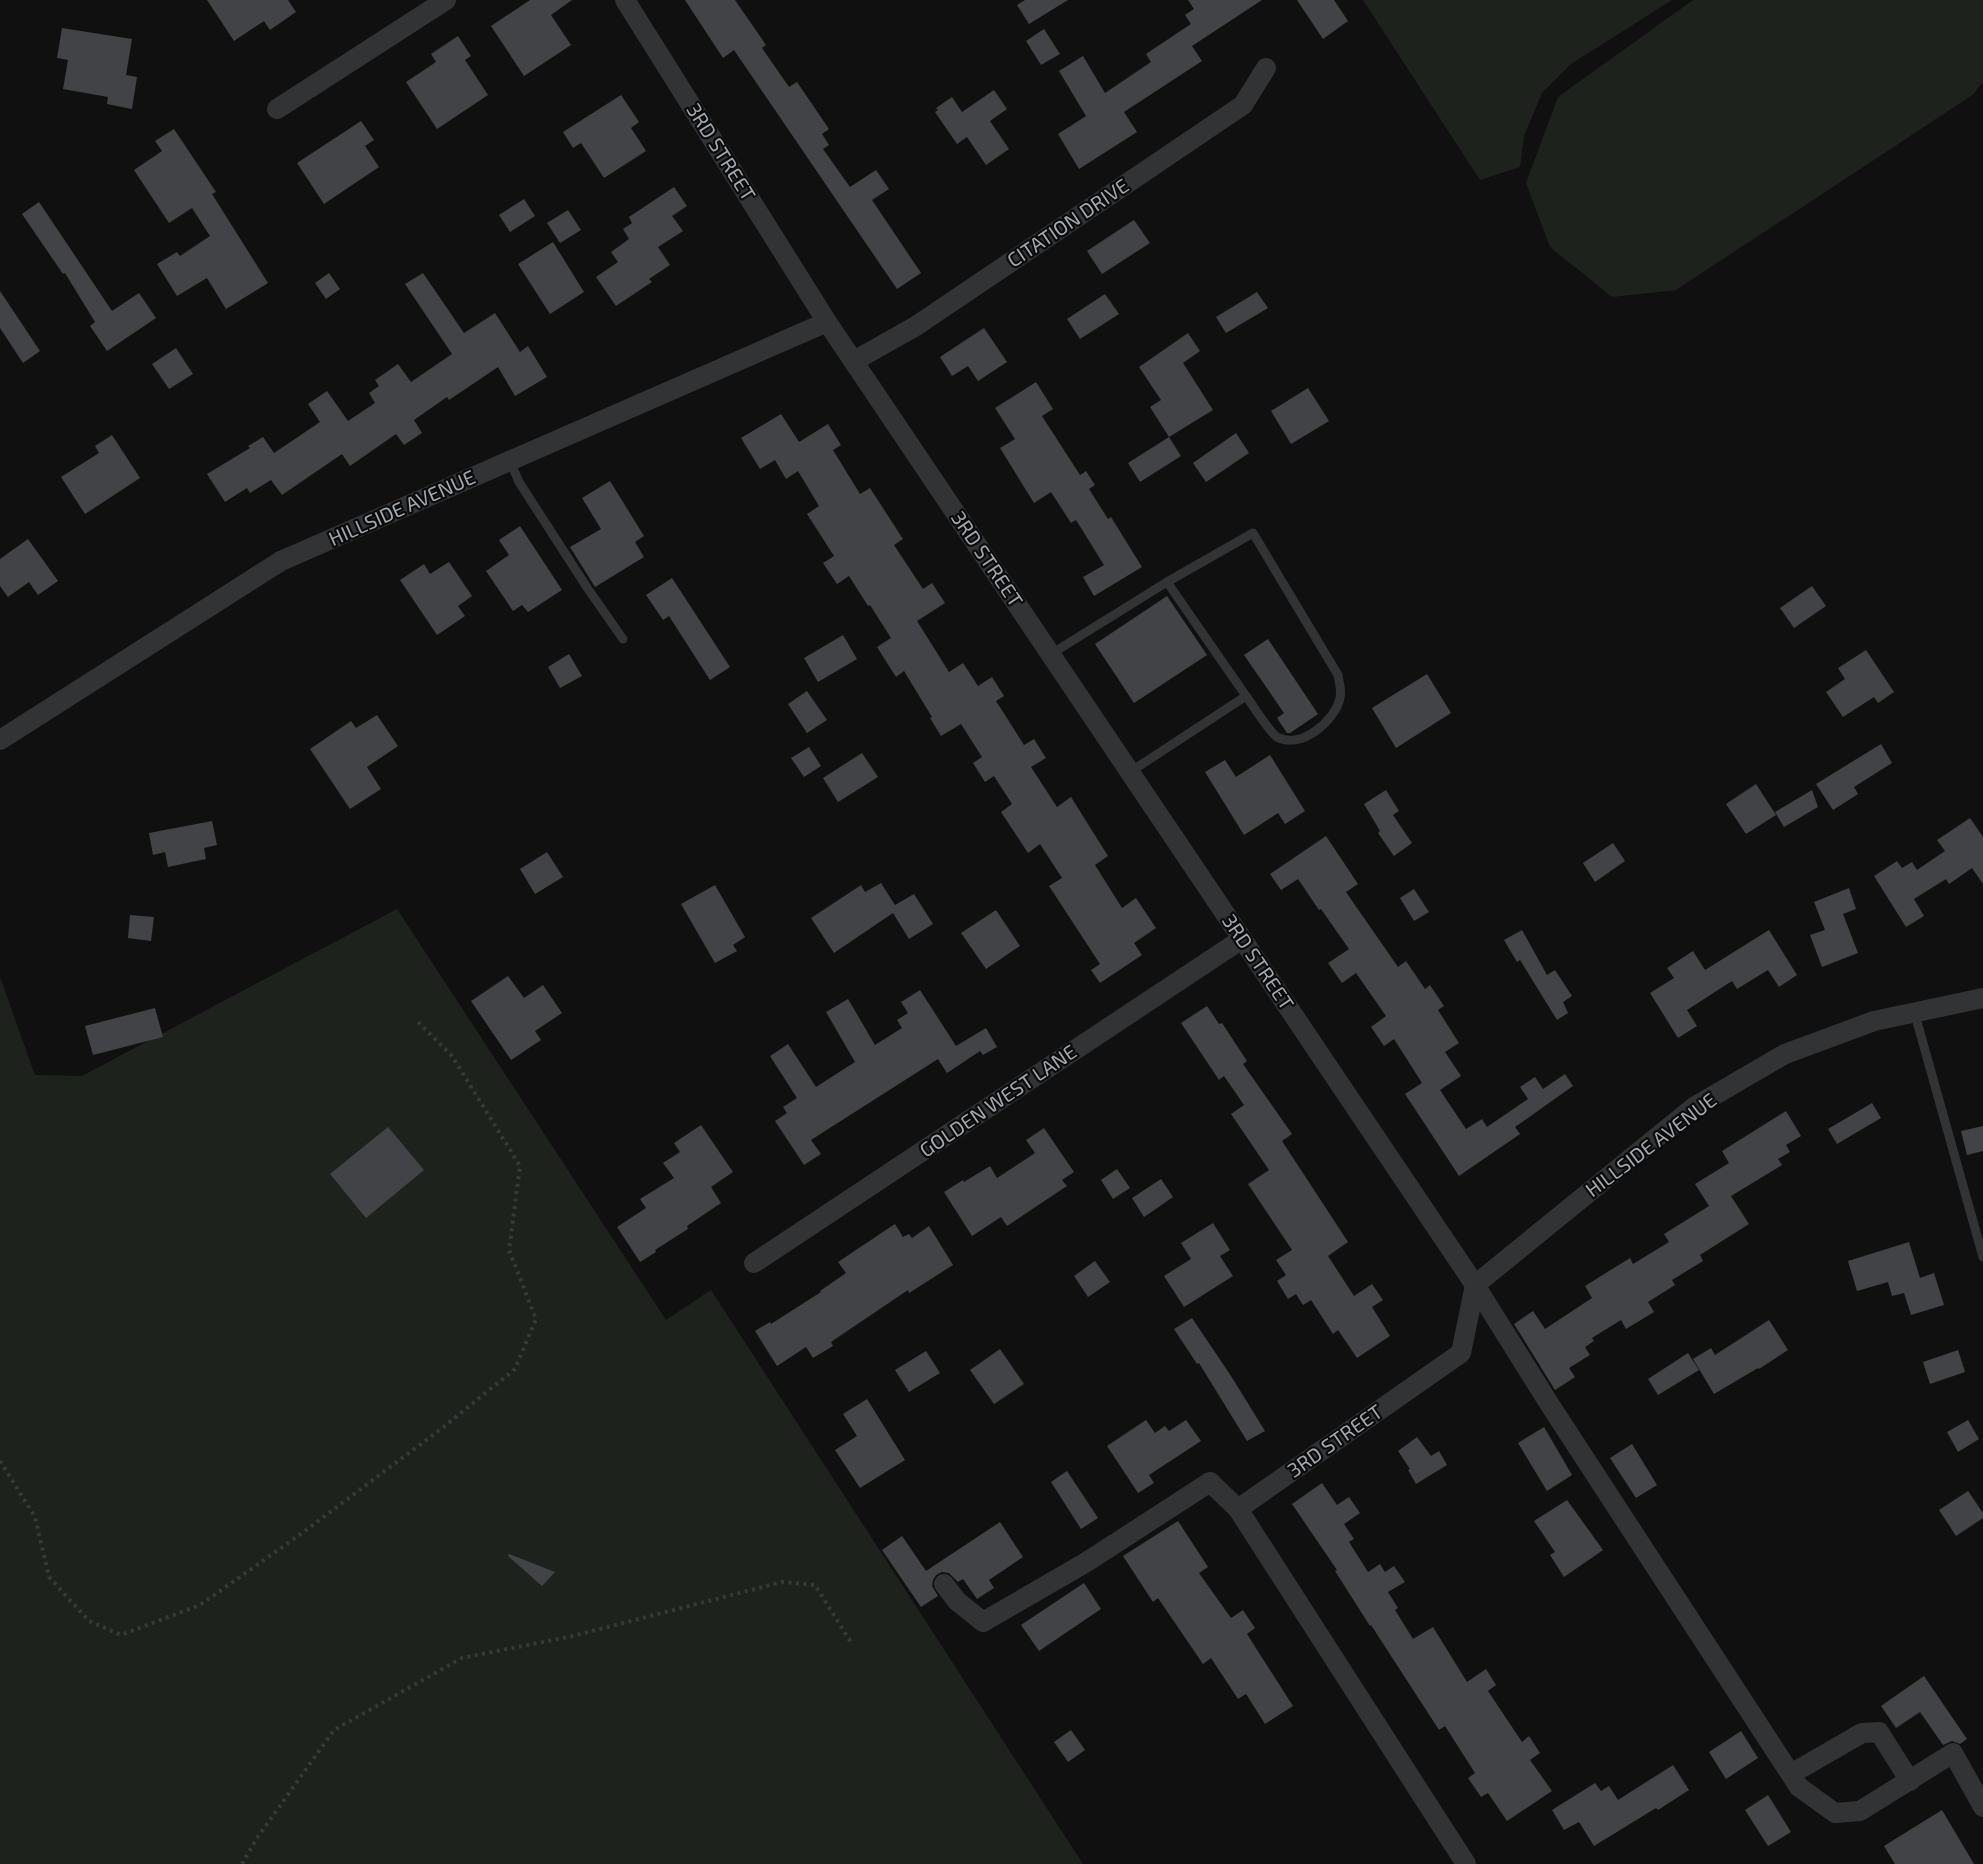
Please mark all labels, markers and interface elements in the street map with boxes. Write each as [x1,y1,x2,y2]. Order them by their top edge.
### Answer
street label: 3RD STREET [682,98,761,205]
street label: CITATION DRIVE [1002,173,1133,272]
street label: HILLSIDE AVENUE [325,464,479,550]
street label: 3RD STREET [947,506,1029,611]
street label: 3RD STREET [1218,909,1300,1014]
street label: GOLDEN WEST LANE [914,1039,1080,1162]
street label: HILLSIDE AVENUE [1580,1087,1721,1201]
street label: 3RD STREET [1282,1398,1387,1482]

